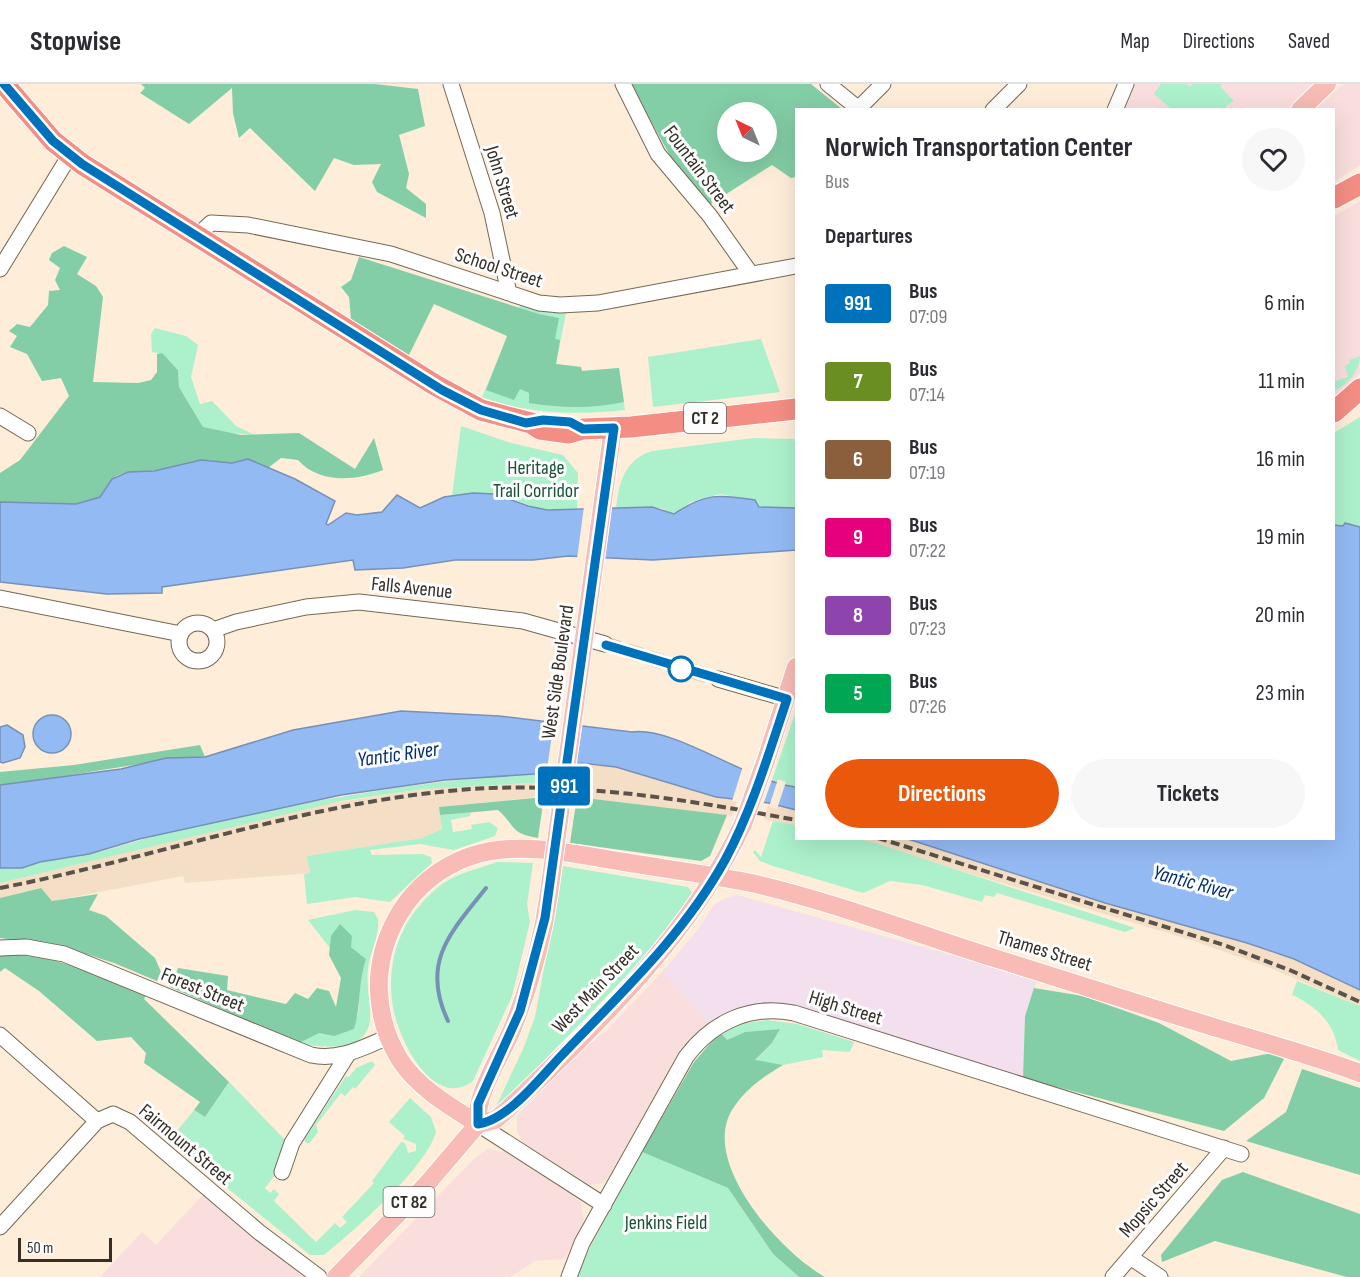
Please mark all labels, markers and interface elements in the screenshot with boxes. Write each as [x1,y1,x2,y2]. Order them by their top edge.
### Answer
text: Stopwise [30,25,121,58]
text: Map [1120,29,1150,54]
text: Directions [1183,29,1255,54]
text: Saved [1288,29,1330,54]
north arrow [717,102,777,162]
map controls [717,102,777,162]
street label: Fountain Street [658,121,740,218]
button: heart [1242,128,1305,191]
text: Norwich Transportation Center [825,131,1133,164]
street label: John Street [479,142,524,222]
text: Bus [825,170,849,194]
text: Departures [825,223,913,250]
street label: School Street [452,243,546,293]
text: Bus [909,278,938,305]
text: 6 min [1264,290,1305,317]
text: 991 [844,291,872,316]
text: 07:09 [909,305,947,329]
text: Bus [909,356,938,383]
text: 11 min [1258,368,1305,395]
text: 7 [853,369,863,394]
text: 07:14 [909,383,945,407]
road number: CT 2 [684,403,726,433]
text: Bus [909,434,938,461]
text: 16 min [1257,446,1305,473]
text: 6 [853,447,863,472]
park label: Heritage Trail Corridor [493,456,579,503]
text: 07:19 [909,461,945,485]
text: Bus [909,512,938,539]
text: 19 min [1256,524,1305,551]
text: 9 [853,525,863,550]
text: 07:22 [909,539,946,563]
street label: Falls Avenue [370,572,454,604]
text: Bus [909,590,938,617]
text: 20 min [1255,602,1305,629]
text: 8 [853,603,863,628]
street label: West Side Boulevard [537,604,579,741]
text: 07:23 [909,617,946,641]
unlabelled marker [668,656,694,682]
text: Bus [909,668,938,695]
text: 23 min [1256,680,1305,707]
text: 5 [853,681,863,706]
text: 07:26 [909,695,947,719]
water label: Yantic River [356,736,441,773]
button: Directions [825,759,1059,828]
button: Tickets [1071,759,1305,828]
line badge: 991 [530,766,598,806]
text: 991 [550,774,578,799]
water label: Yantic River [1150,860,1237,905]
street label: Thames Street [995,925,1095,977]
street label: West Main Street [547,939,644,1038]
street label: Forest Street [157,962,248,1017]
street label: High Street [806,985,885,1031]
street label: Fairmount Street [134,1099,237,1191]
street label: Mopsic Street [1114,1157,1193,1243]
road number: CT 82 [384,1187,434,1217]
park label: Jenkins Field [624,1211,707,1235]
scale bar [18,1235,112,1262]
text: 50 m [27,1239,53,1258]

